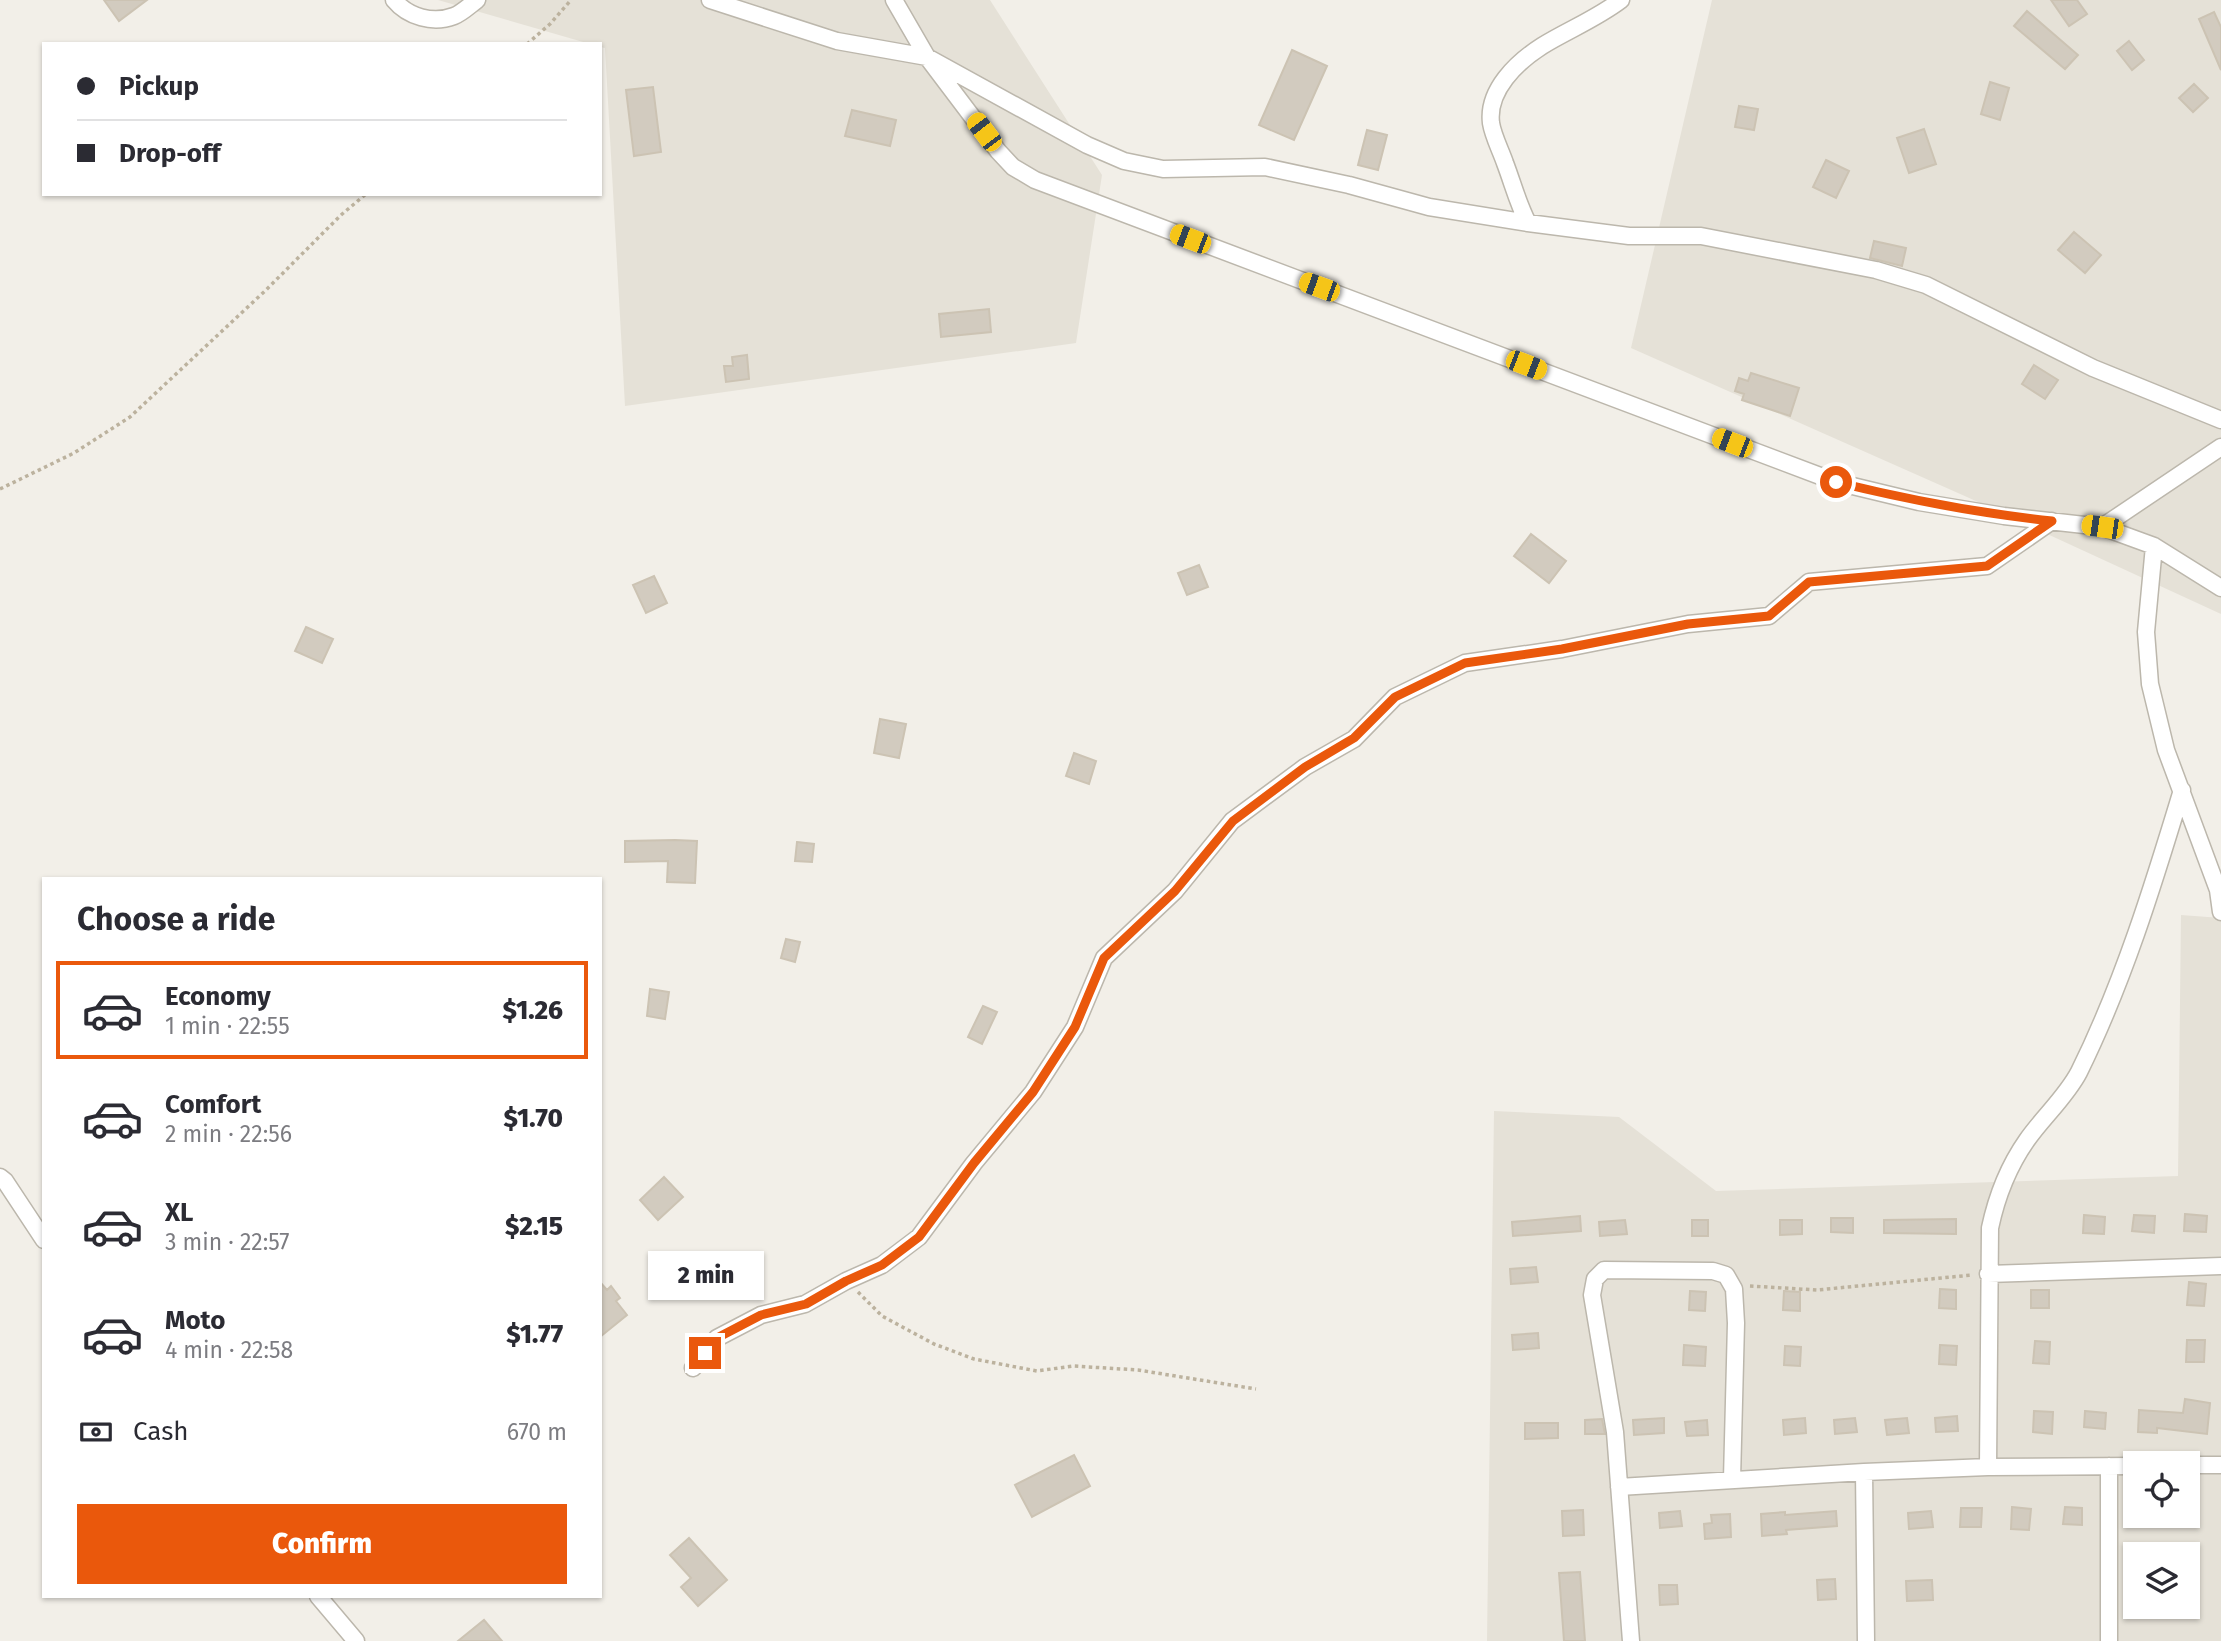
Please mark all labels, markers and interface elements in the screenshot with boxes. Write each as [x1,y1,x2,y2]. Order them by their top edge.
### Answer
text: Pickup [119,71,199,102]
car [963,109,1006,155]
text: Drop-off [119,138,221,169]
car [1167,222,1214,256]
car [1296,270,1343,304]
car [1503,348,1550,382]
car [1709,426,1756,460]
route start [1820,466,1852,498]
car [2080,514,2125,540]
text: Choose a ride [77,900,275,938]
icon: car [81,979,144,1042]
text: Economy [165,981,271,1012]
text: $1.26 [503,995,563,1026]
text: 1 min · 22:55 [165,1012,290,1040]
icon: car [81,1087,144,1150]
text: Comfort [165,1089,261,1120]
text: $1.70 [503,1103,563,1134]
text: 2 min · 22:56 [165,1120,292,1148]
icon: car [81,1195,144,1258]
text: XL [165,1197,193,1228]
text: $2.15 [505,1211,563,1242]
text: 3 min · 22:57 [165,1228,290,1256]
callout: 2 min [647,1252,763,1300]
text: 2 min [678,1261,734,1289]
icon: car [81,1303,144,1366]
text: Moto [165,1305,225,1336]
text: $1.77 [506,1319,563,1350]
text: 4 min · 22:58 [165,1336,293,1364]
route end [689,1337,721,1369]
icon: cash [77,1413,115,1451]
text: Cash [133,1416,189,1447]
text: 670 m [507,1418,567,1446]
map controls [2123,1451,2200,1619]
button: locate [2123,1451,2200,1528]
button: Confirm [77,1504,567,1584]
button: layers [2123,1542,2200,1619]

